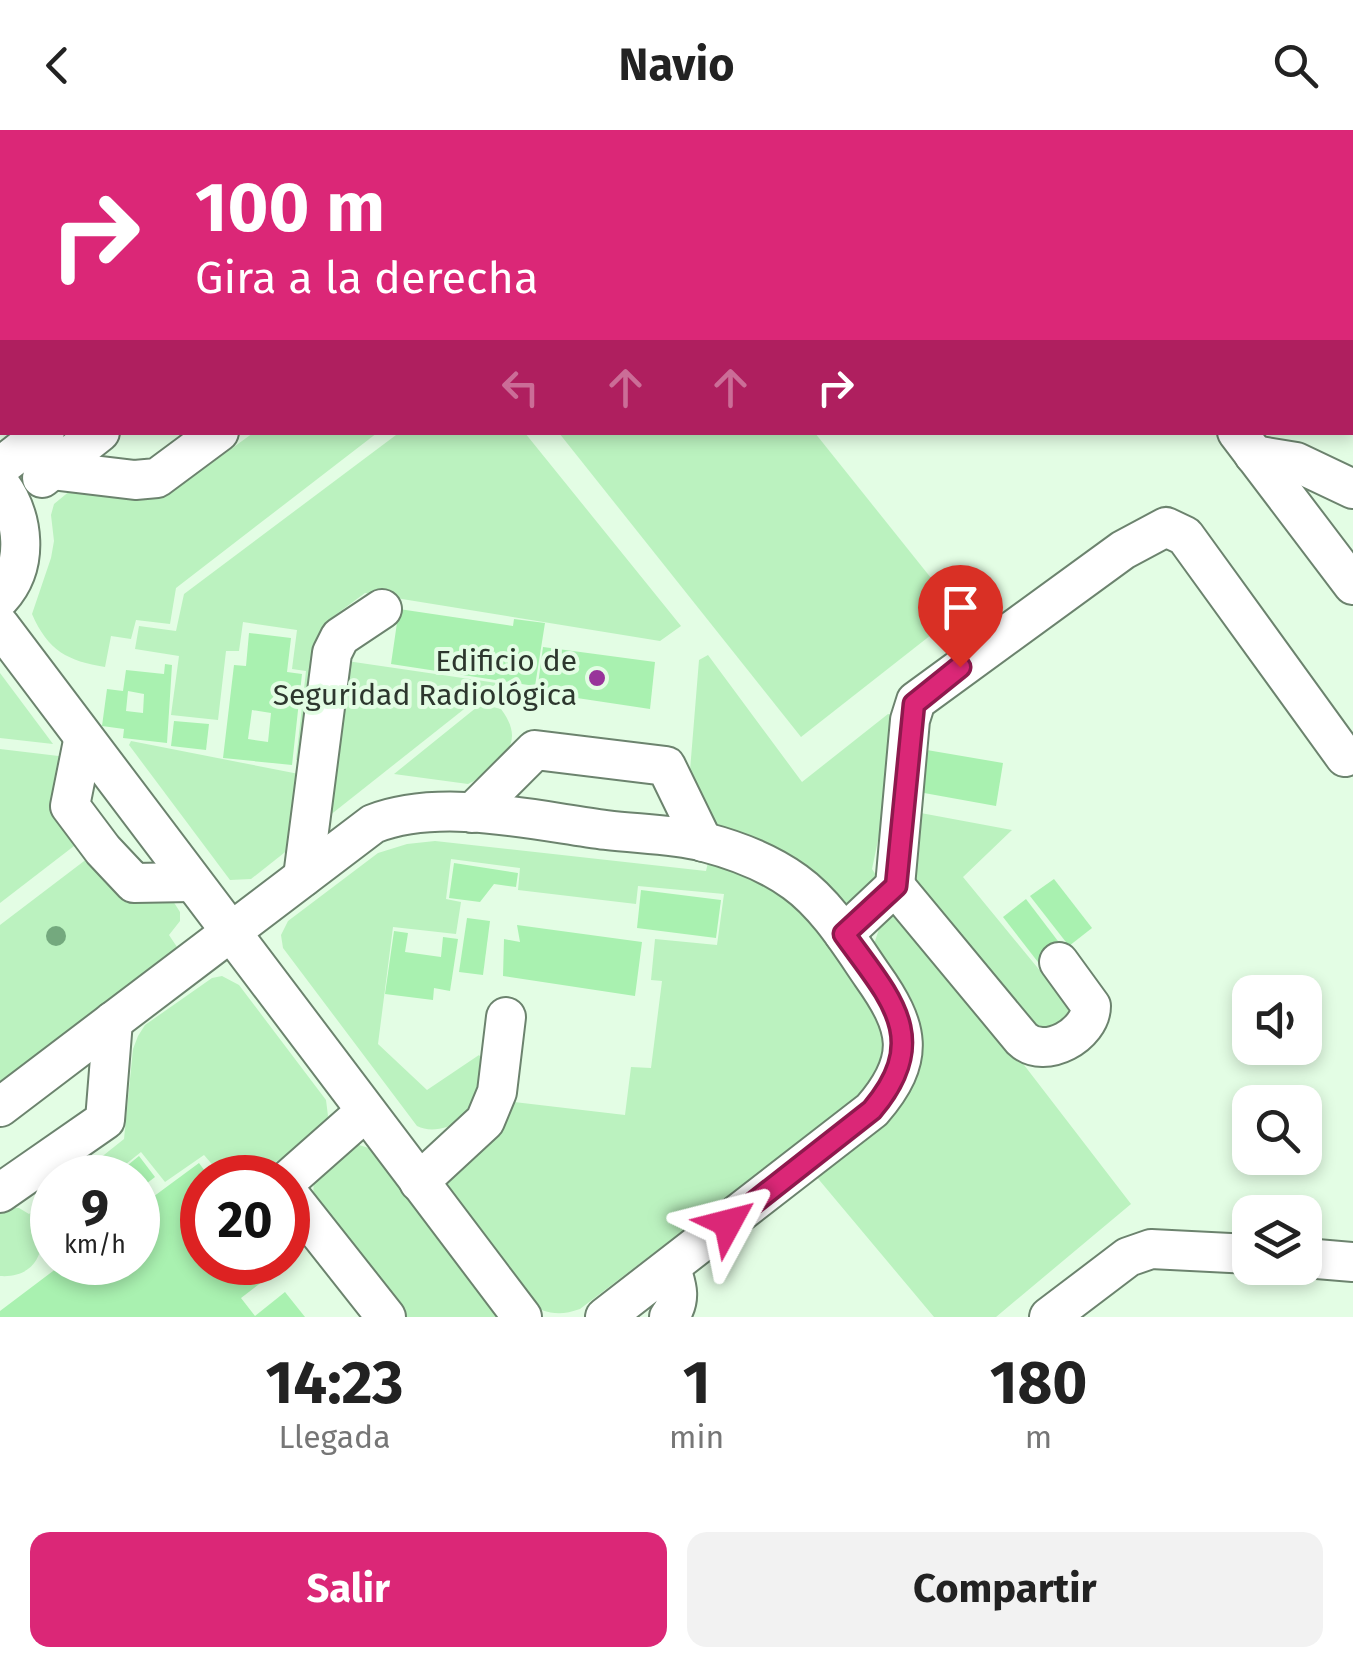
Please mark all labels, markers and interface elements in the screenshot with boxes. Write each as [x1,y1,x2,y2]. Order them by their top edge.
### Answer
icon: back [30,38,85,93]
text: Navio [619,38,734,92]
icon: search [1268,38,1323,93]
text: 100 m [195,166,385,250]
icon: right [30,170,160,300]
text: Gira a la derecha [195,251,538,305]
icon: left [493,360,548,415]
icon: ahead [598,360,653,415]
icon: ahead [703,360,758,415]
icon: right [808,360,863,415]
pin [918,565,1003,668]
icon: arrive [933,580,988,635]
place label: Edificio de Seguridad Radiológica [273,643,577,713]
marker: Edificio de Seguridad Radiológica [586,667,608,689]
map controls [1232,975,1322,1285]
button: sound [1232,975,1322,1065]
button: search [1232,1085,1322,1175]
speed limit sign: 20 [180,1155,310,1285]
position arrow [676,1171,780,1275]
text: 9 [81,1178,109,1238]
button: layers [1232,1195,1322,1285]
text: km/h [64,1230,126,1260]
text: 14:23 [265,1347,404,1419]
text: 1 [683,1347,711,1419]
text: 180 [990,1347,1087,1419]
text: Llegada [278,1418,391,1456]
text: min [669,1418,724,1456]
text: m [1025,1418,1052,1456]
button: Salir [30,1532,667,1647]
button: Compartir [687,1532,1323,1647]

